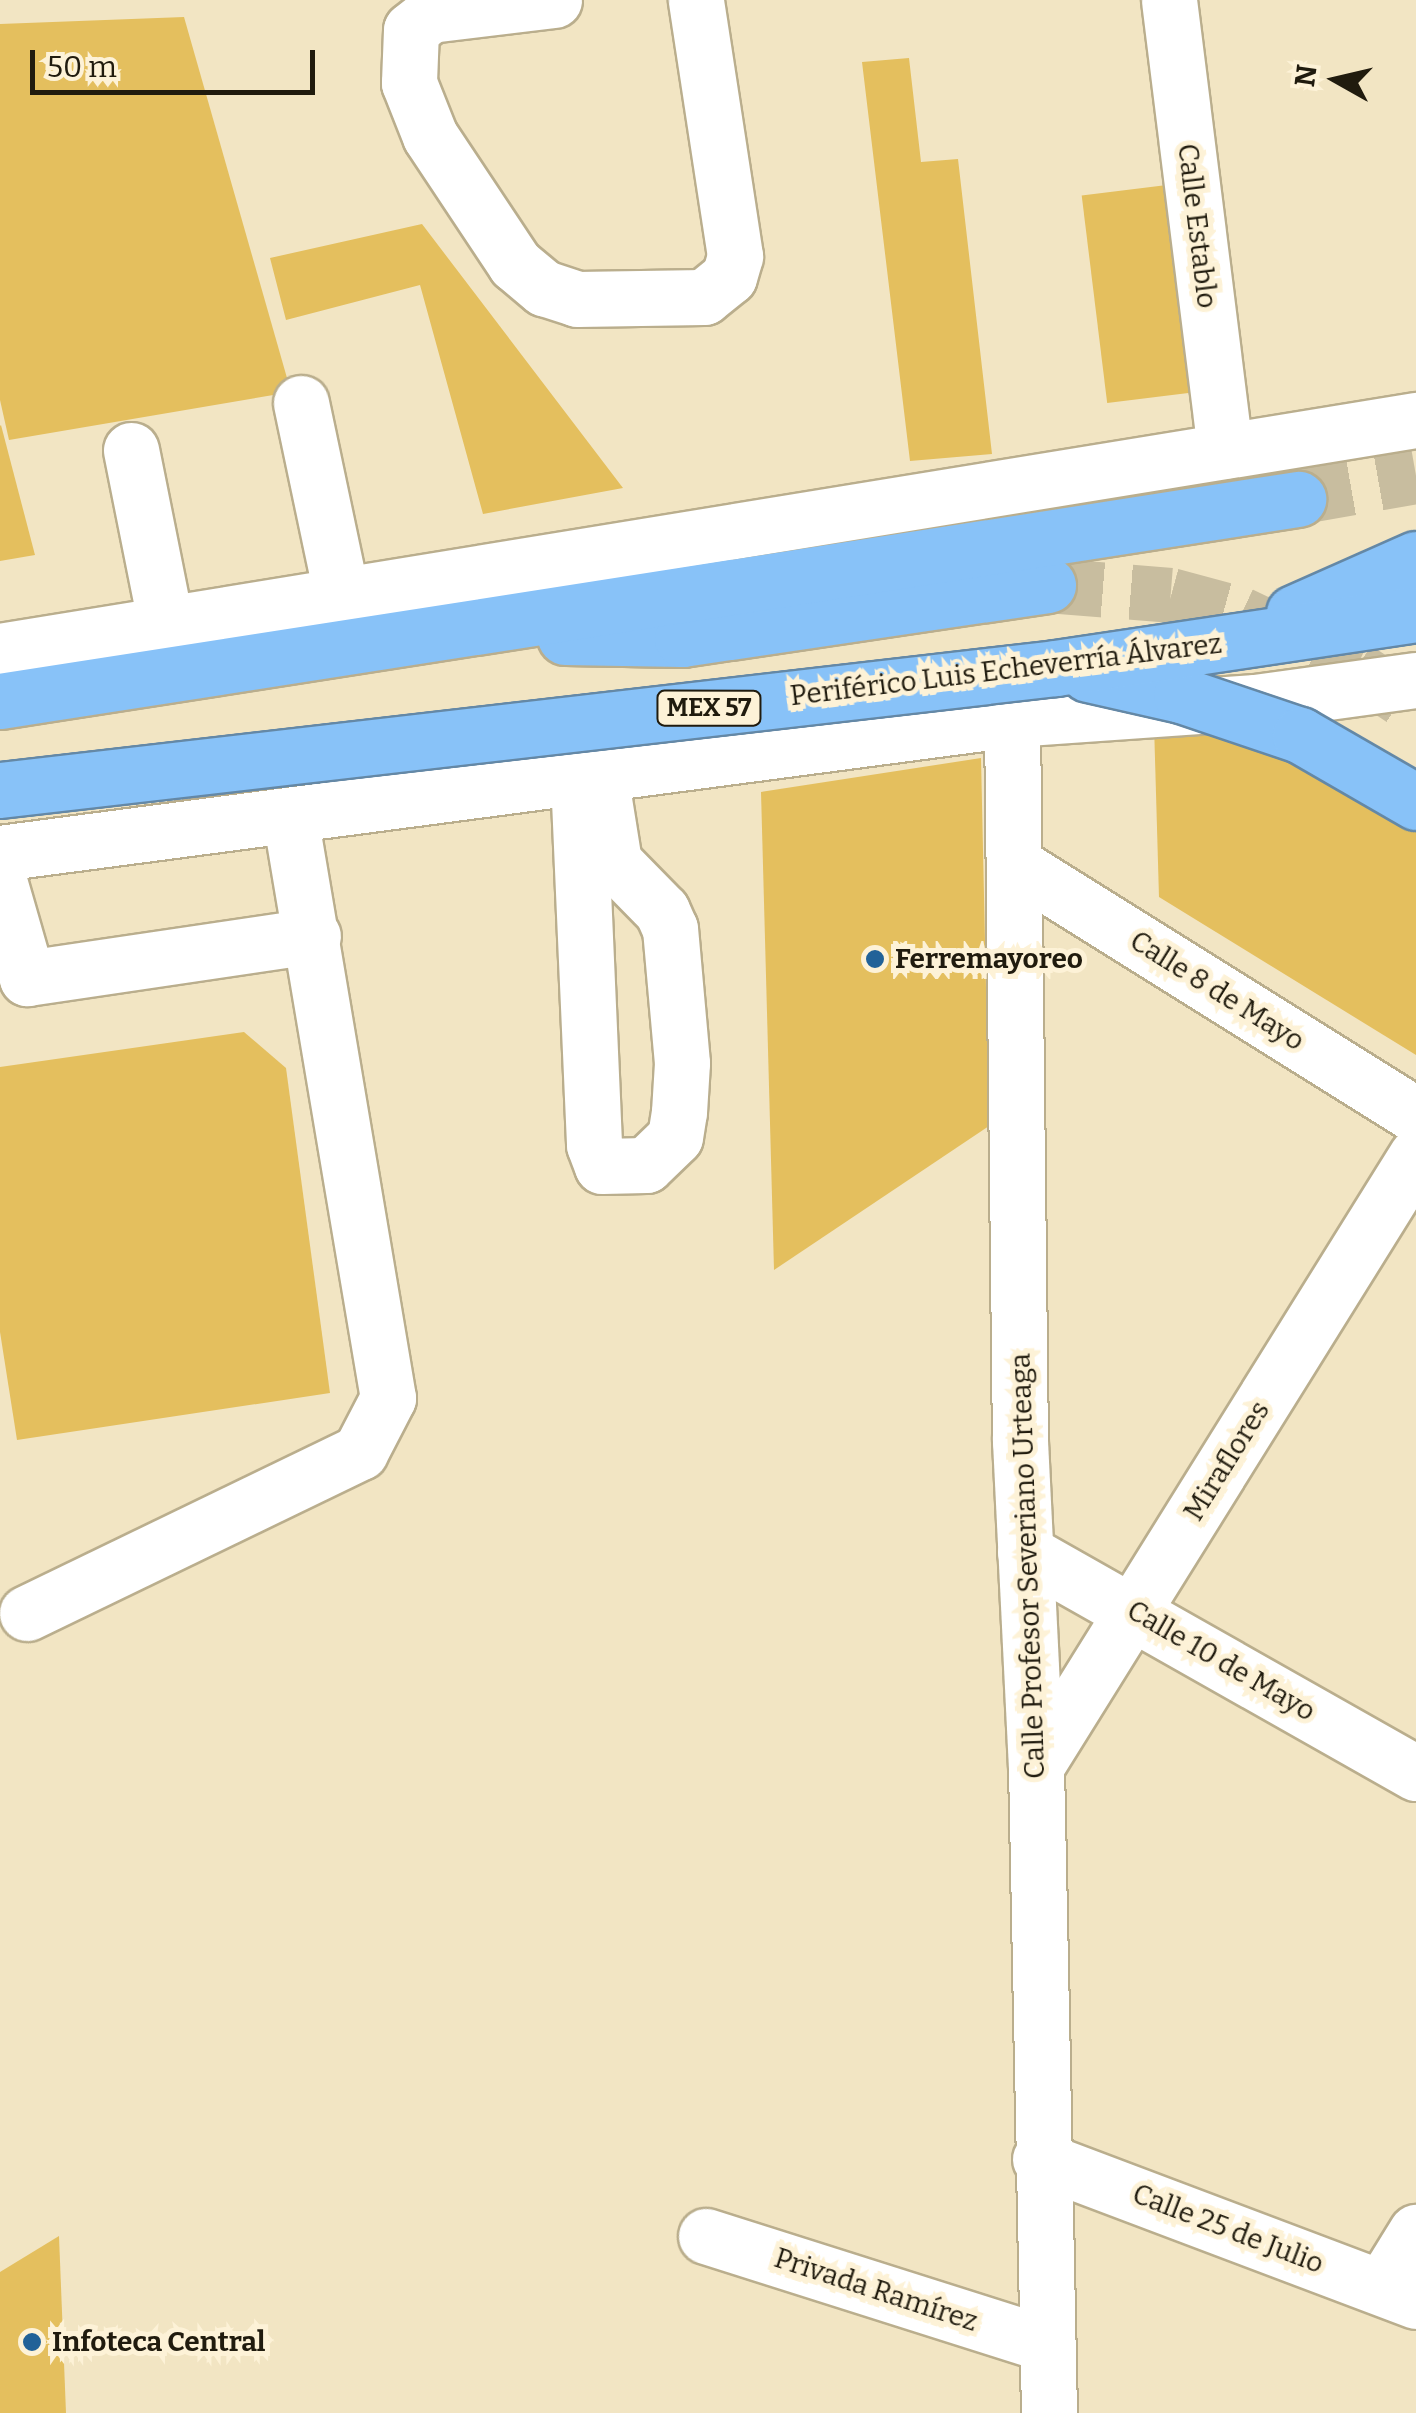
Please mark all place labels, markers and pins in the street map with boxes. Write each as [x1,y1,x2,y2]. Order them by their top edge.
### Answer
place label: Ferremayoreo [895,942,1083,976]
marker: Ferremayoreo [864,948,886,970]
place label: Infoteca Central [52,2325,266,2359]
marker: Infoteca Central [21,2331,43,2353]

